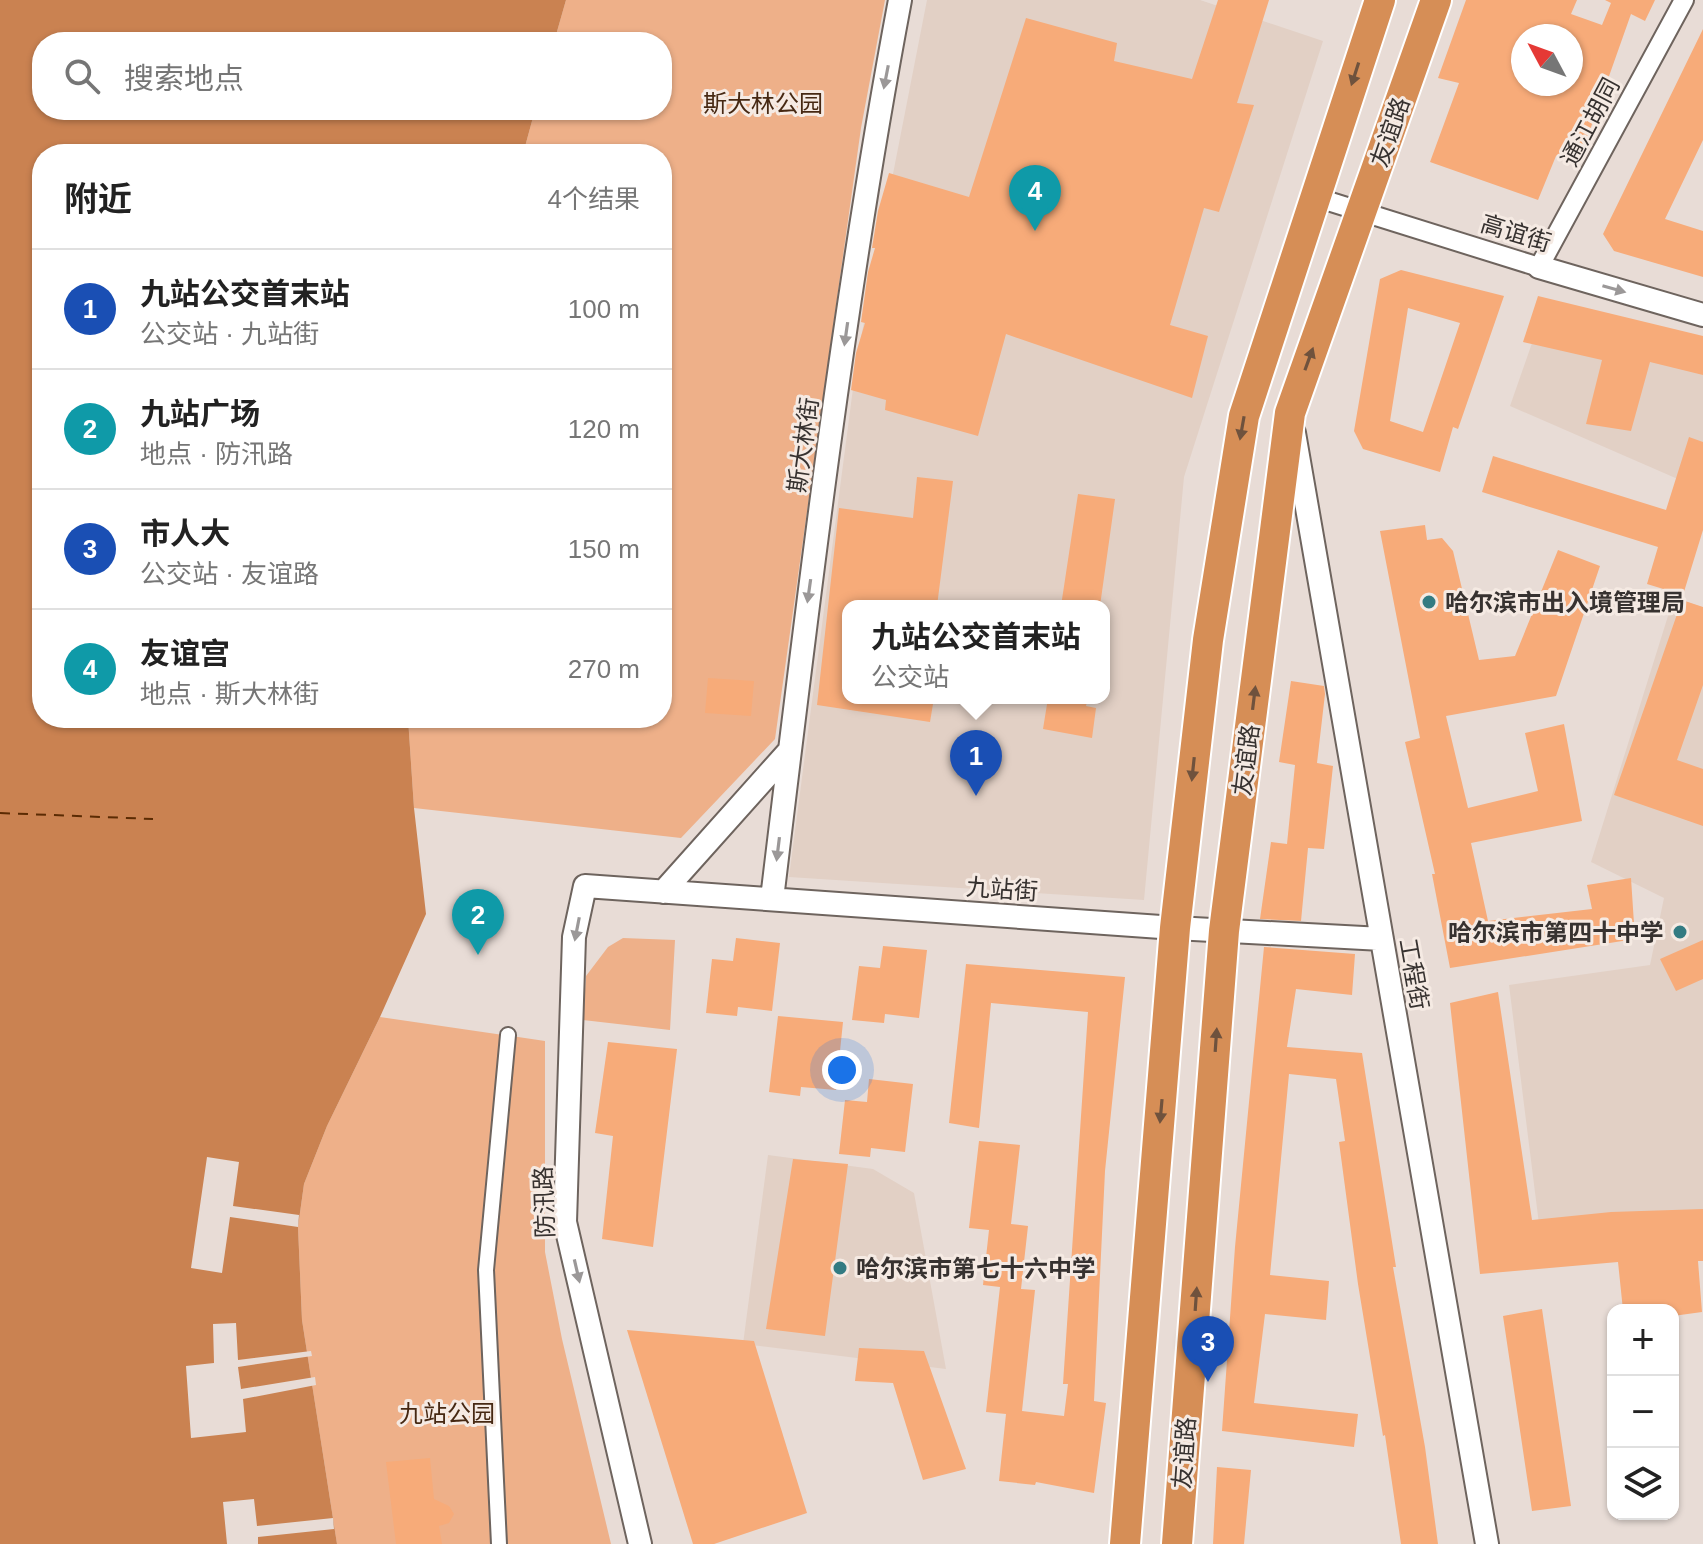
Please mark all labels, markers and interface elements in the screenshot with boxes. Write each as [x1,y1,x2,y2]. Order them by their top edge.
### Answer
north arrow [1511,24,1583,96]
search box [32,32,672,120]
icon: search [60,54,104,98]
text: 搜索地点 [124,62,244,95]
one-way arrow [1349,62,1361,86]
one-way arrow [879,64,891,89]
street label: 通江胡同 [1556,73,1624,171]
park label: 斯大林公园 [703,90,823,117]
street label: 友谊路 [1366,94,1414,170]
pin: 4 [1009,165,1061,231]
text: 附近 [64,180,132,218]
text: 4个结果 [548,184,640,214]
street label: 高谊街 [1478,210,1554,256]
text: 九站公交首末站 [140,277,350,310]
one-way arrow [1603,283,1627,296]
text: 1 [83,294,97,324]
text: 100 m [568,294,640,324]
text: 公交站 · 九站街 [140,319,319,349]
one-way arrow [839,321,852,346]
one-way arrow [1304,347,1316,371]
street label: 斯大林街 [783,396,823,494]
text: 九站广场 [140,397,260,430]
text: 2 [83,414,97,444]
text: 120 m [568,414,640,444]
one-way arrow [1235,416,1248,441]
text: 地点 · 防汛路 [140,439,293,469]
text: 市人大 [140,517,230,550]
text: 3 [83,534,97,564]
text: 150 m [568,534,640,564]
text: 公交站 · 友谊路 [140,559,319,589]
one-way arrow [802,579,815,604]
place label: 哈尔滨市出入境管理局 [1445,589,1685,616]
marker: 哈尔滨市出入境管理局 [1420,593,1438,611]
popup [842,600,1110,704]
text: 九站公交首末站 [871,620,1081,653]
text: 友谊宫 [140,637,230,670]
text: 4 [83,654,97,684]
text: 270 m [568,654,640,684]
text: 公交站 [871,662,949,692]
text: 地点 · 斯大林街 [140,679,319,709]
one-way arrow [1248,685,1261,710]
street label: 友谊路 [1228,723,1264,797]
pin: 1 [950,730,1002,796]
one-way arrow [1187,757,1200,782]
one-way arrow [772,837,785,862]
street label: 九站街 [965,873,1039,905]
pin: 2 [452,889,504,955]
one-way arrow [570,917,583,942]
place label: 哈尔滨市第四十中学 [1448,919,1664,946]
marker: 哈尔滨市第四十中学 [1671,923,1689,941]
street label: 工程街 [1394,936,1434,1012]
one-way arrow [1210,1027,1223,1052]
your location [822,1050,862,1090]
one-way arrow [1154,1099,1167,1124]
street label: 防汛路 [529,1166,559,1238]
place label: 哈尔滨市第七十六中学 [856,1255,1096,1282]
one-way arrow [571,1259,584,1284]
marker: 哈尔滨市第七十六中学 [831,1259,849,1277]
one-way arrow [1190,1286,1203,1311]
map controls [1607,1304,1679,1520]
button: + [1607,1304,1679,1376]
pin: 3 [1182,1316,1234,1382]
button: − [1607,1376,1679,1448]
park label: 九站公园 [399,1400,495,1427]
street label: 友谊路 [1168,1416,1200,1490]
button: layers [1607,1448,1679,1520]

